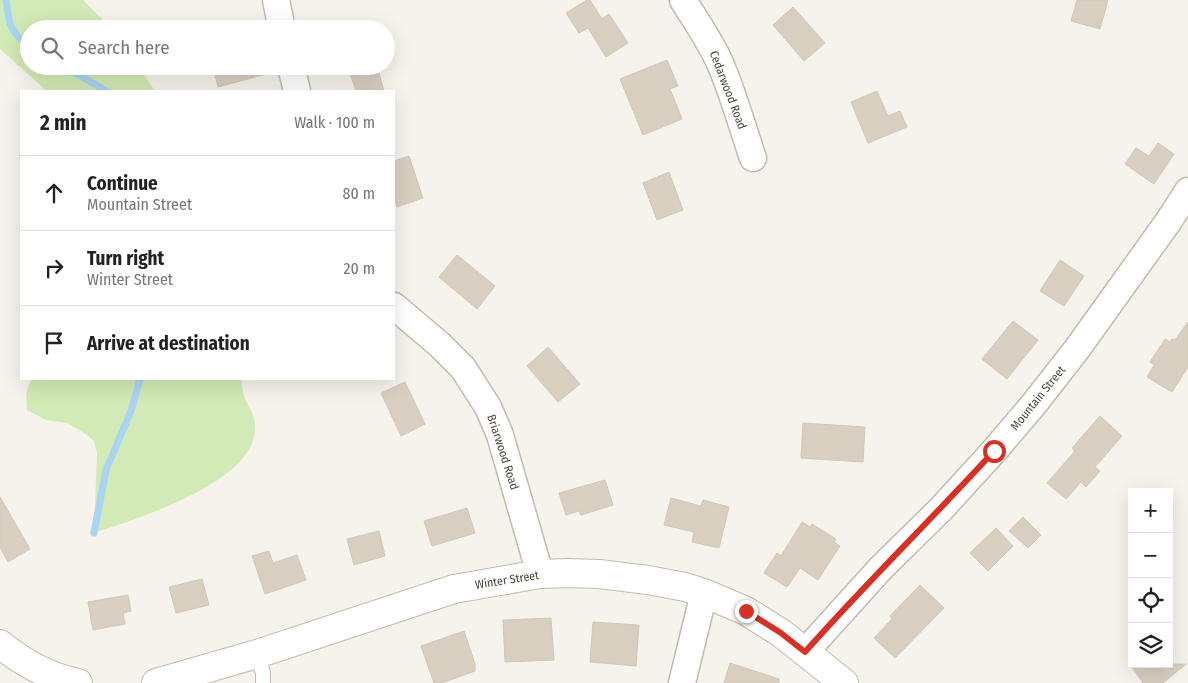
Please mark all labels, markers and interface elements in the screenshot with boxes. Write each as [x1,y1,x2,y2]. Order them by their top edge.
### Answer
search box [20,20,395,75]
icon: search [38,34,66,62]
text: Search here [78,36,170,59]
street label: Cedarwood Road [707,49,749,131]
text: 2 min [40,110,87,136]
text: Walk · 100 m [294,113,375,132]
text: Continue [87,172,158,195]
icon: ahead [40,179,68,207]
text: 80 m [343,184,375,203]
text: Mountain Street [87,195,192,214]
text: Turn right [87,247,164,270]
icon: right [40,254,68,282]
text: 20 m [344,259,375,278]
text: Winter Street [87,270,173,289]
icon: arrive [40,329,68,357]
text: Arrive at destination [87,332,250,355]
street label: Mountain Street [1008,363,1068,433]
street label: Briarwood Road [484,413,522,491]
route start [983,440,1006,463]
map controls [1128,488,1173,668]
button: + [1128,488,1173,533]
button: − [1128,533,1173,578]
street label: Winter Street [474,568,540,592]
button: locate [1128,578,1173,623]
route end [735,600,758,623]
button: layers [1128,623,1173,668]

